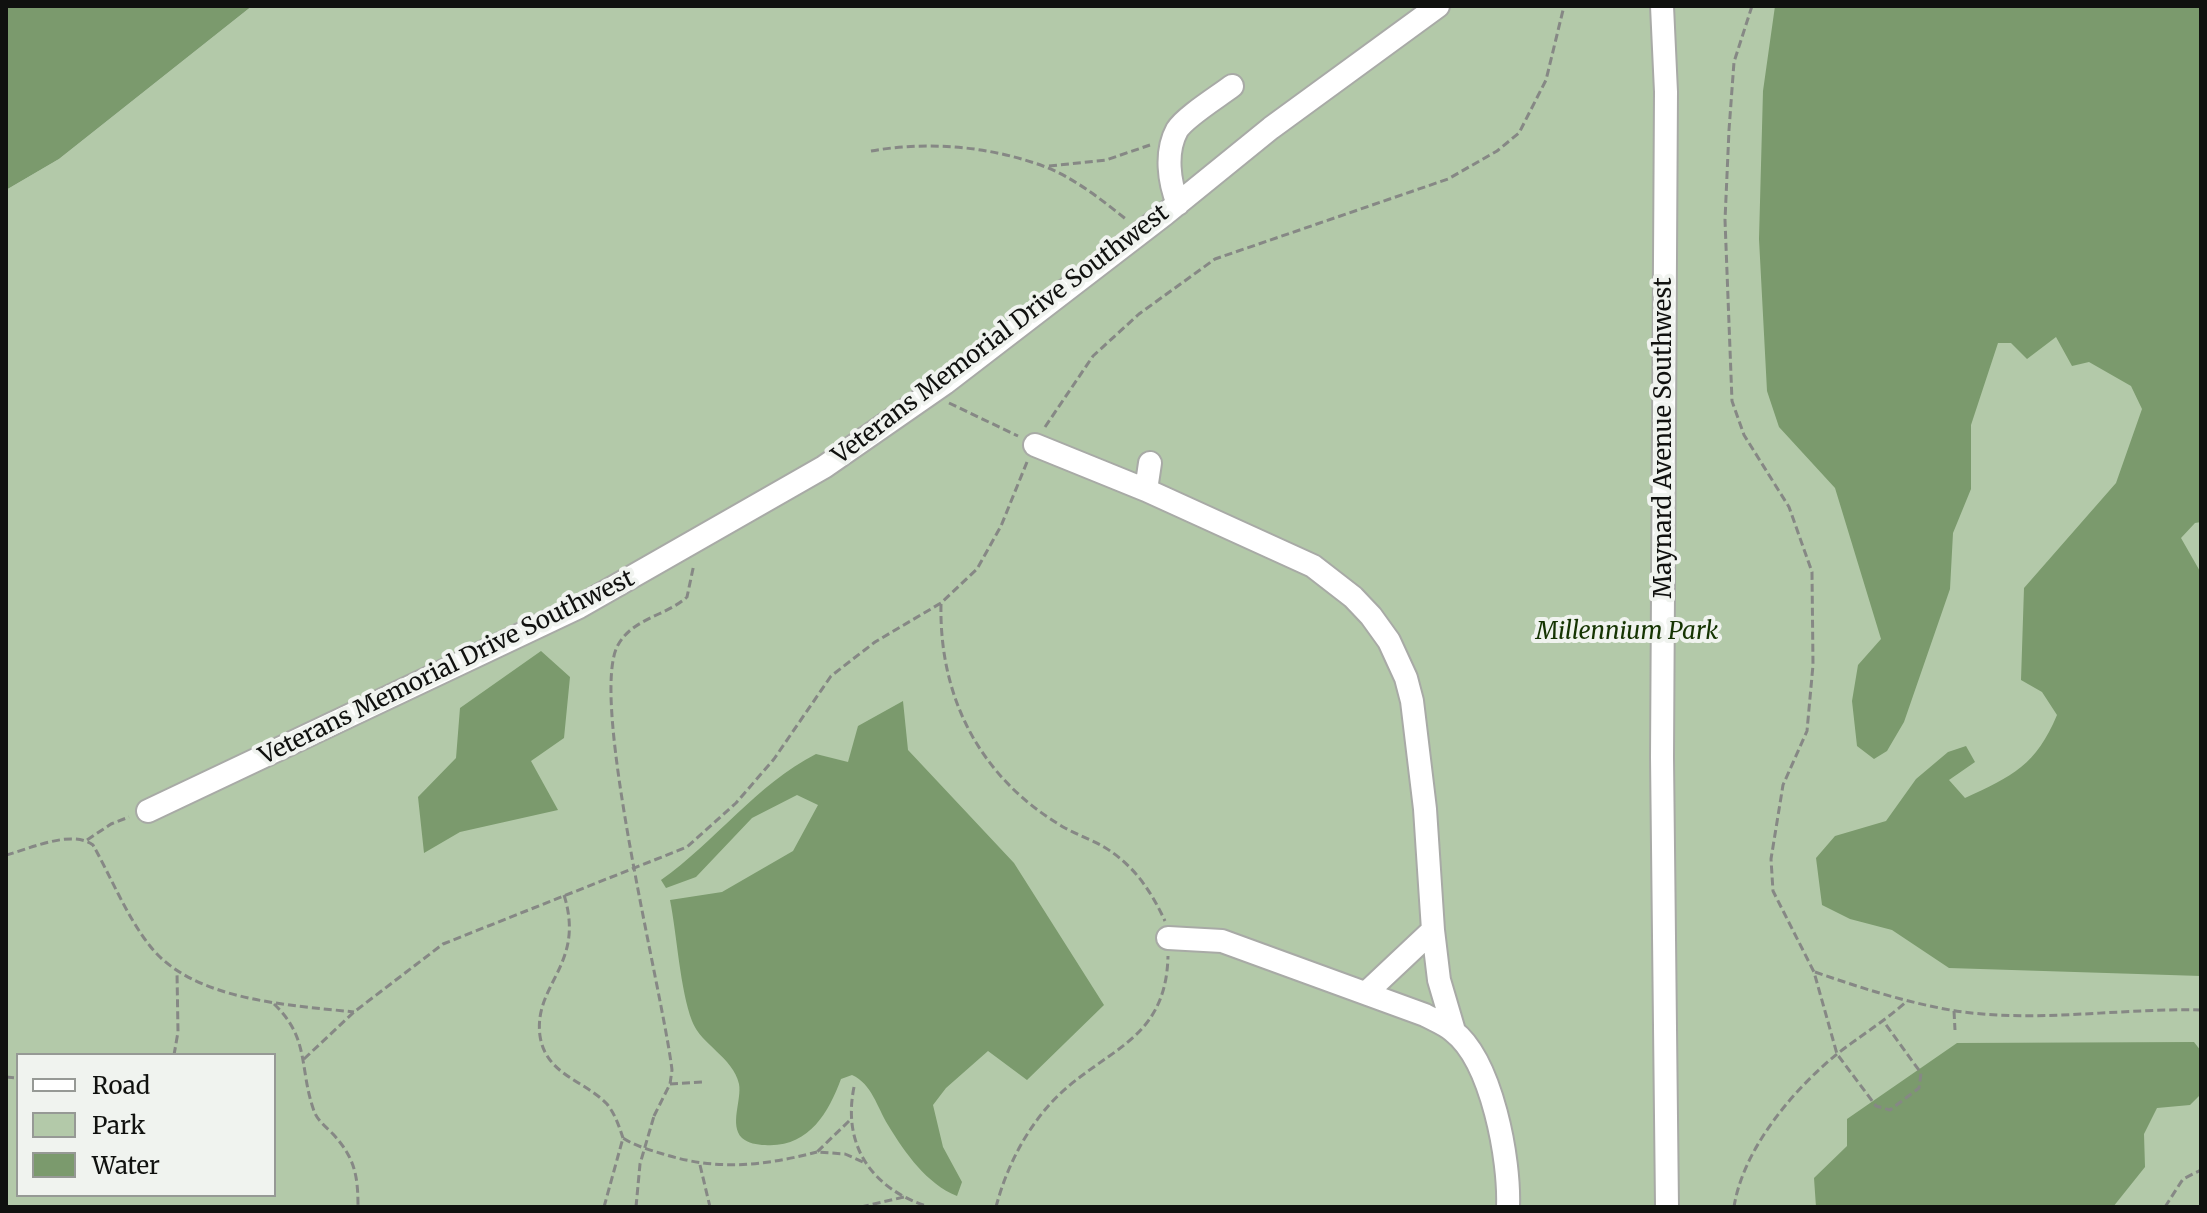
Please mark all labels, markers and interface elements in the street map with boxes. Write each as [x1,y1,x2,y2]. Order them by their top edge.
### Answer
street label: Veterans Memorial Drive Southwest [827,199,1175,471]
street label: Maynard Avenue Southwest [1650,277,1678,599]
street label: Veterans Memorial Drive Southwest [255,564,639,772]
park label: Millennium Park [1536,618,1718,646]
legend [16,1053,276,1197]
text: Road [92,1070,150,1101]
text: Park [92,1110,145,1141]
text: Water [92,1150,160,1181]

